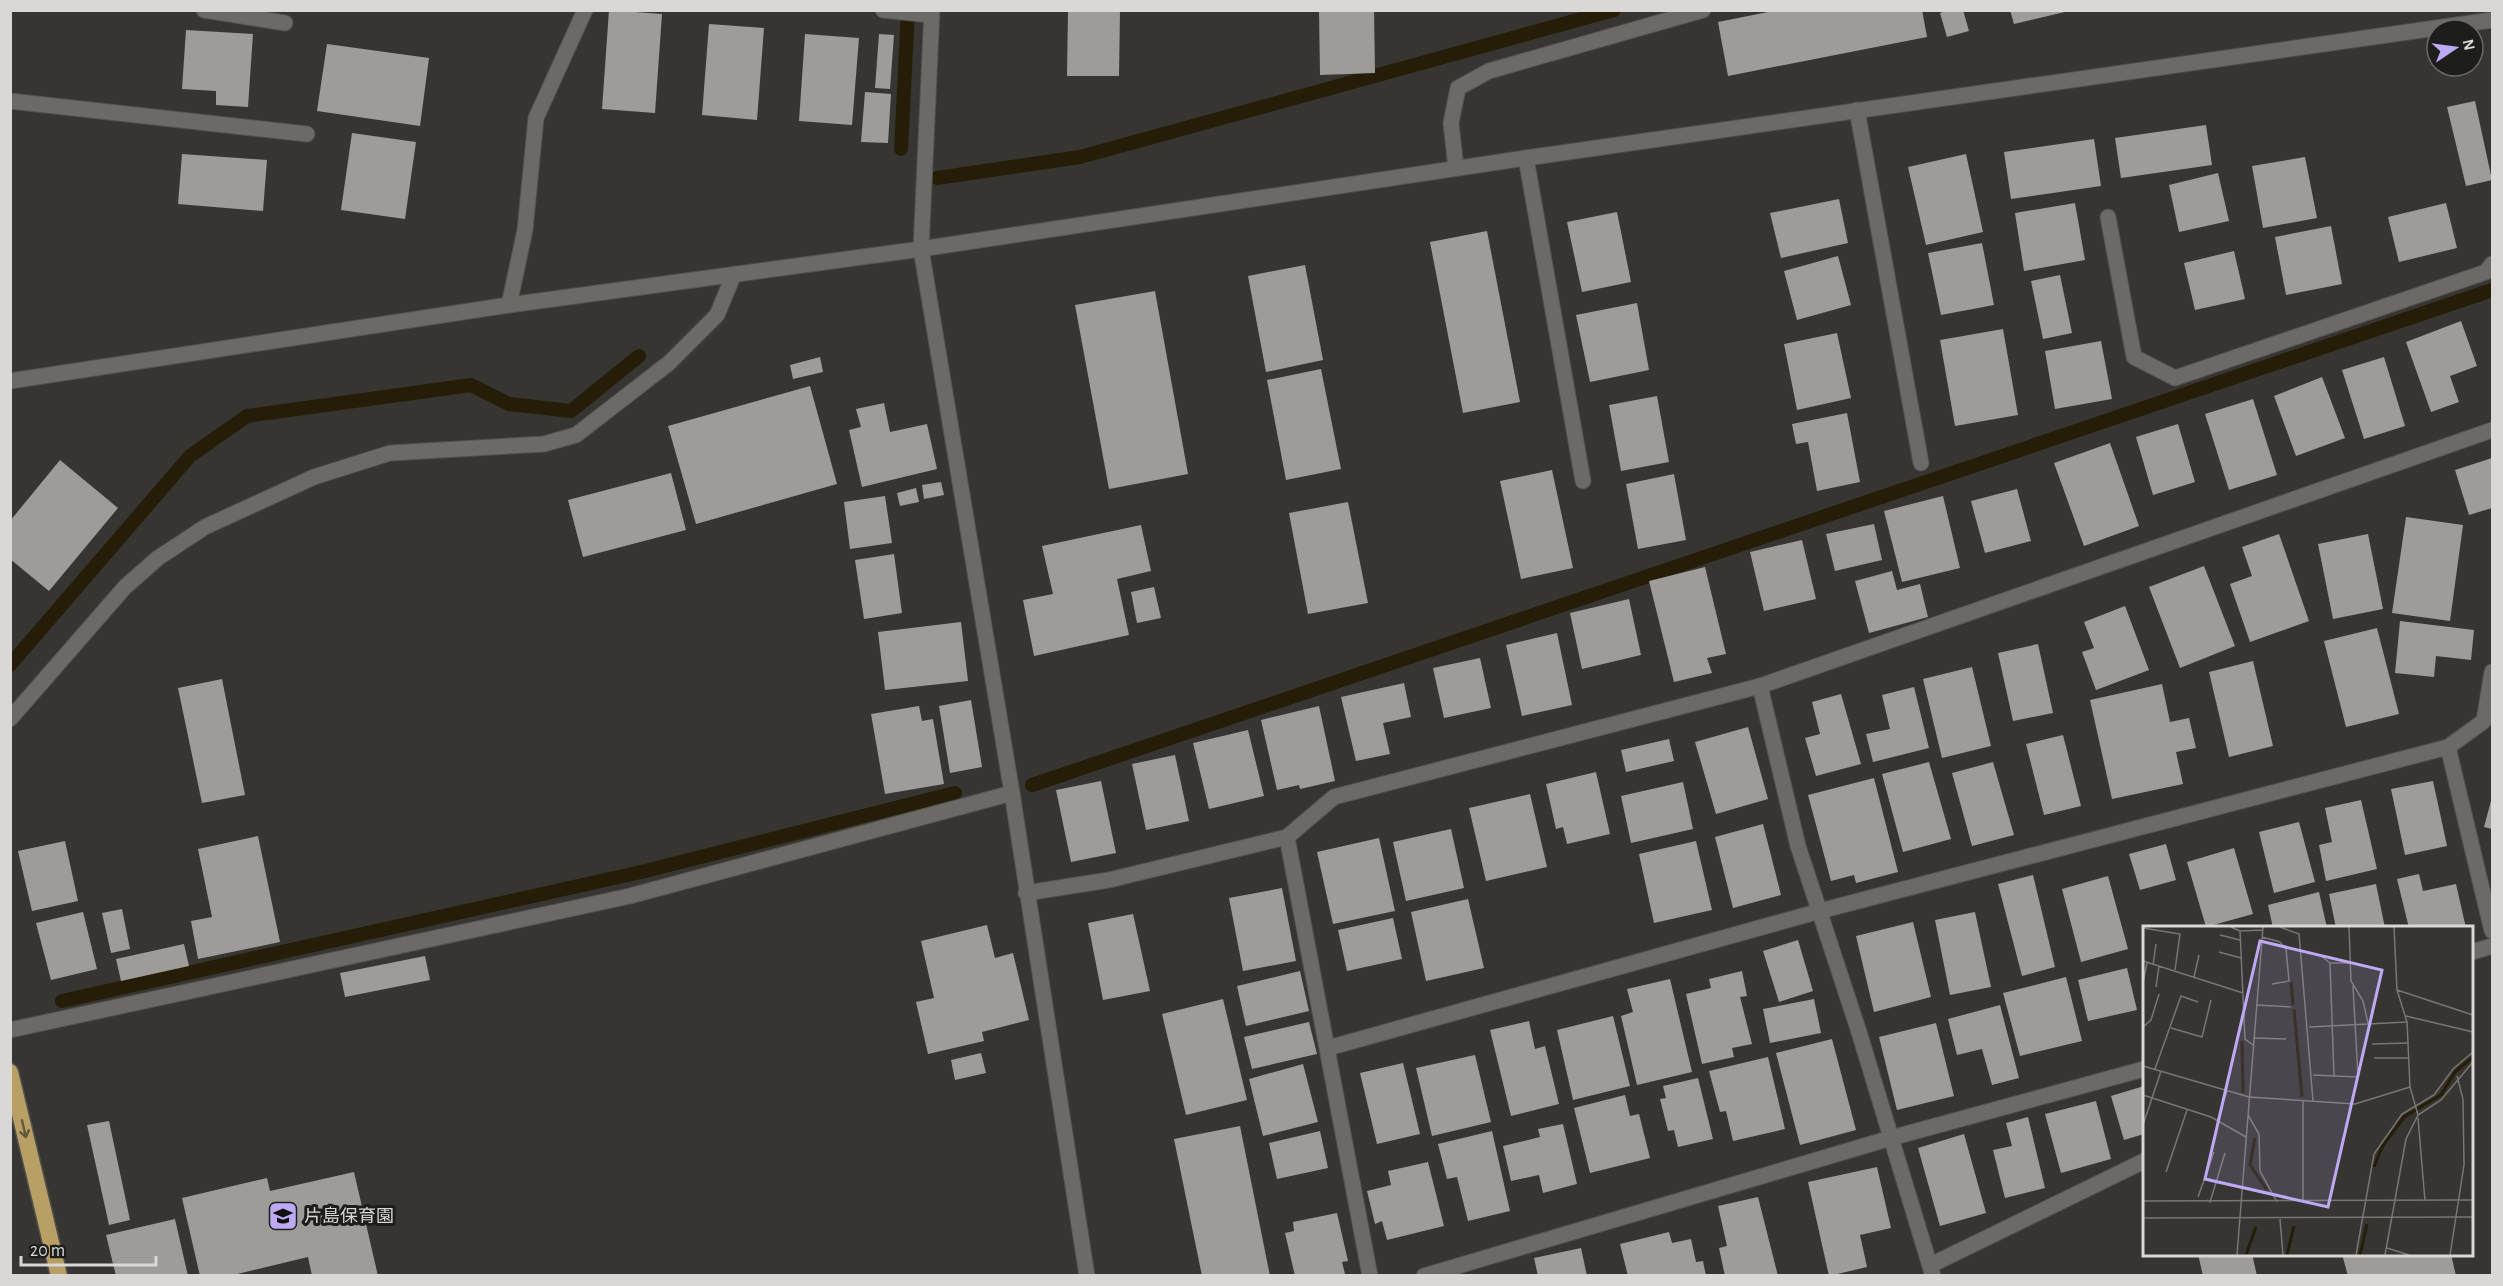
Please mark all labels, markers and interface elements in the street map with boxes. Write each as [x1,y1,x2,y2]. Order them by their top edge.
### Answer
north arrow [2425,18,2485,78]
text: N [2460,38,2478,52]
inset map [2143,926,2473,1256]
one-way arrow [19,1119,30,1138]
school or university icon: 片島保育園 [267,1200,299,1232]
place label: 片島保育園 [304,1206,394,1226]
scale bar [21,1229,156,1267]
text: 20 m [30,1242,65,1260]

